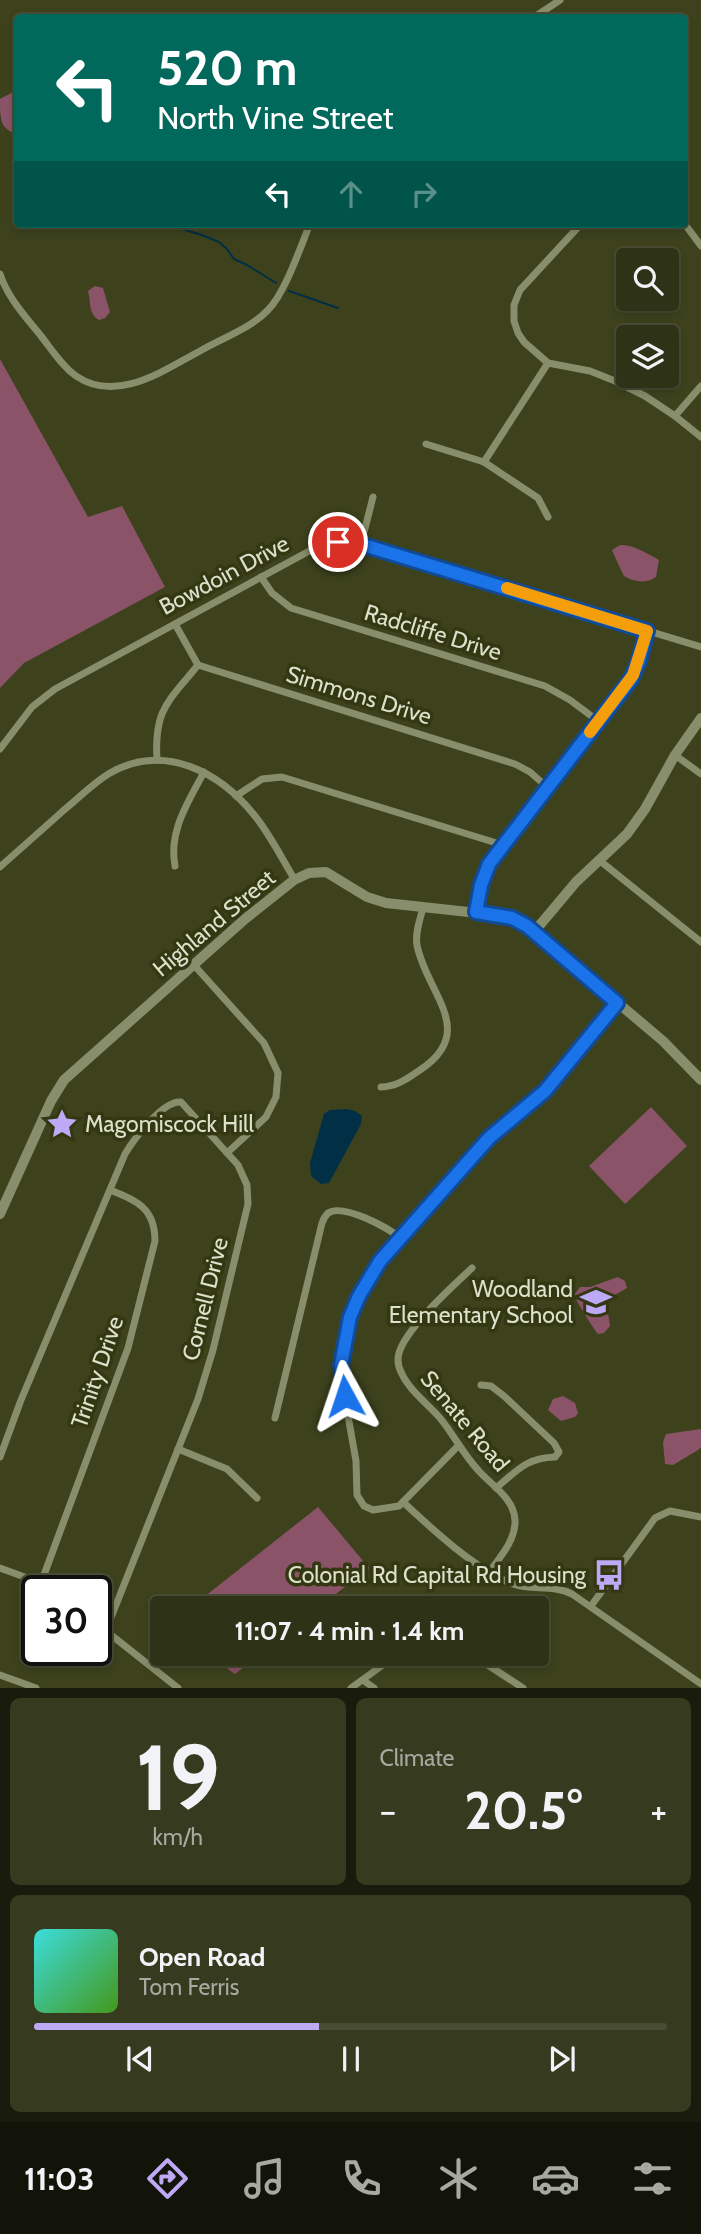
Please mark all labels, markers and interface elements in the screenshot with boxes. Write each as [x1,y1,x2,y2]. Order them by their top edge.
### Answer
text: 520 m [157,38,297,97]
icon: left [42,42,133,133]
text: North Vine Street [157,98,394,137]
icon: left [259,175,297,213]
icon: ahead [332,175,370,213]
icon: right [405,175,443,213]
map controls [616,248,679,388]
button: search [616,248,679,311]
button: layers [616,325,679,388]
pin [308,512,368,572]
icon: arrive [319,523,357,561]
street label: Bowdoin Drive [154,529,294,621]
street label: Radcliffe Drive [361,598,505,666]
street label: Simmons Drive [283,660,435,730]
street label: Highland Street [147,864,281,982]
place icon: Magomiscock Hill [45,1107,79,1141]
place label: Magomiscock Hill [85,1110,254,1138]
street label: Cornell Drive [176,1234,234,1364]
place label: Woodland Elementary School [389,1275,574,1329]
school or university icon: Woodland Elementary School [579,1285,613,1319]
street label: Trinity Drive [65,1312,129,1432]
position arrow [308,1359,382,1433]
street label: Senate Road [415,1365,515,1477]
bus stop icon: Colonial Rd Capital Rd Housing [592,1558,626,1592]
place label: Colonial Rd Capital Rd Housing [288,1561,587,1589]
speed limit sign: 30 [21,1575,112,1666]
text: 11:07 · 4 min · 1.4 km [235,1615,464,1647]
text: 19 [135,1722,220,1833]
text: Climate [380,1744,454,1772]
text: 20.5° [464,1779,582,1842]
text: − [380,1787,396,1834]
text: + [650,1787,667,1834]
text: km/h [153,1823,203,1851]
text: Open Road [139,1941,265,1973]
text: Tom Ferris [139,1973,239,2001]
icon: previous [121,2040,159,2078]
icon: pause [332,2040,370,2078]
icon: next [543,2040,581,2078]
icon: directions [143,2154,192,2203]
icon: music [240,2154,289,2203]
icon: phone [337,2154,386,2203]
icon: climate [434,2154,483,2203]
icon: car [531,2154,580,2203]
icon: filters [628,2154,677,2203]
text: 11:03 [24,2159,95,2198]

